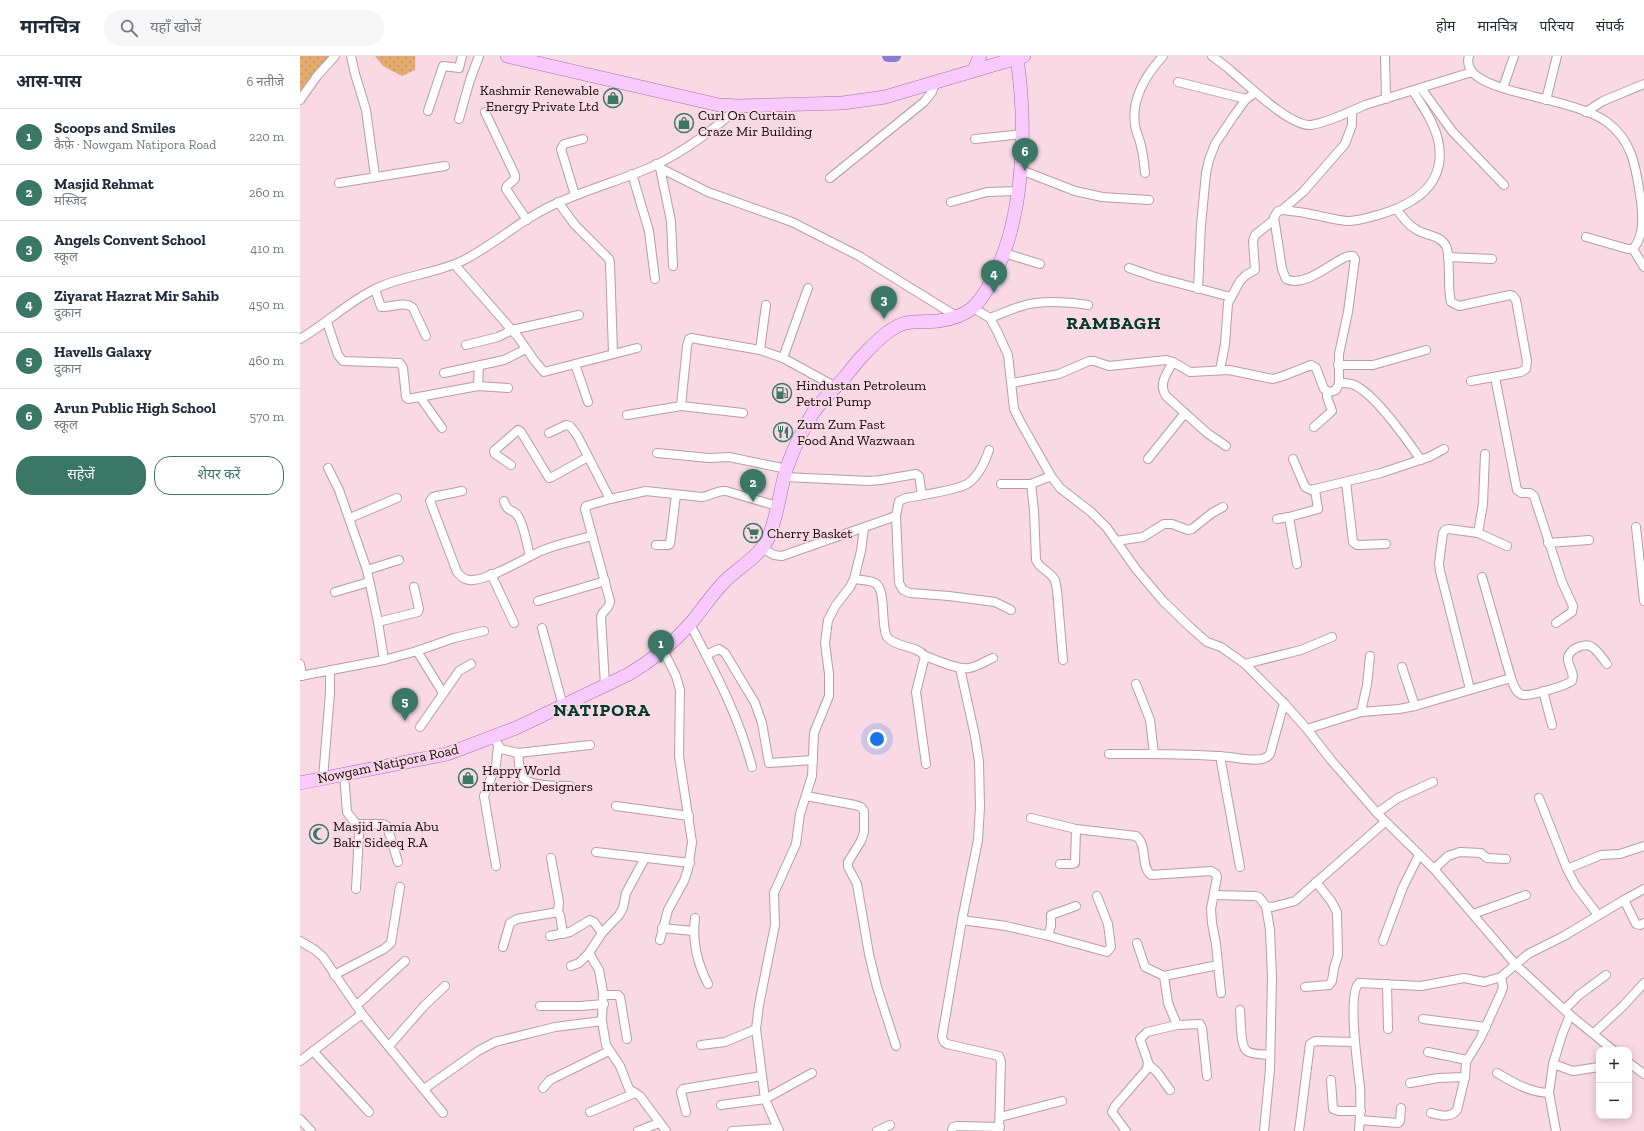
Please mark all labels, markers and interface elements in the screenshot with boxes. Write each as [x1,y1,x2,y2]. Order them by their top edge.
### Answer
search box [104,10,384,46]
text: मानचित्र [20,15,80,38]
icon: search [118,17,140,39]
text: यहाँ खोजें [150,18,201,36]
text: होम [1436,18,1455,35]
text: मानचित्र [1477,18,1518,35]
text: परिचय [1540,18,1574,35]
text: संपर्क [1596,18,1624,35]
text: आस-पास [16,71,81,91]
text: 6 नतीजे [247,74,284,89]
place label: Kashmir Renewable Energy Private Ltd [480,82,599,115]
shop icon: Kashmir Renewable Energy Private Ltd [602,87,624,109]
place label: Curl On Curtain Craze Mir Building [698,107,813,140]
shop icon: Curl On Curtain Craze Mir Building [673,112,695,134]
text: Scoops and Smiles [54,119,176,137]
text: 1 [26,129,32,144]
text: 220 m [249,129,284,144]
text: कैफ़े · Nowgam Natipora Road [54,137,216,152]
pin: 6 [1012,138,1038,171]
text: Masjid Rehmat [54,175,154,193]
text: 2 [26,185,32,200]
text: 260 m [249,185,284,200]
text: मस्जिद [54,193,87,208]
text: Angels Convent School [54,231,206,249]
text: 3 [26,241,32,256]
text: 410 m [250,241,284,256]
text: स्कूल [54,249,78,264]
pin: 4 [981,260,1007,293]
pin: 3 [871,286,897,319]
text: Ziyarat Hazrat Mir Sahib [54,287,219,305]
text: 4 [25,297,33,312]
text: 450 m [249,297,284,312]
text: दुकान [54,305,81,320]
district label: RAMBAGH [1066,312,1162,334]
text: Havells Galaxy [54,343,151,361]
text: 5 [26,353,32,368]
text: 460 m [248,353,284,368]
text: दुकान [54,361,81,376]
place label: Hindustan Petroleum Petrol Pump [796,377,926,410]
fuel station icon: Hindustan Petroleum Petrol Pump [771,382,793,404]
text: Arun Public High School [54,399,216,417]
text: 6 [26,409,32,424]
text: 570 m [250,409,284,424]
place label: Zum Zum Fast Food And Wazwaan [797,416,915,449]
text: स्कूल [54,417,78,432]
restaurant icon: Zum Zum Fast Food And Wazwaan [772,421,794,443]
button: सहेजें [16,456,146,495]
button: शेयर करें [154,456,284,495]
pin: 2 [740,469,766,502]
supermarket icon: Cherry Basket [742,522,764,544]
place label: Cherry Basket [767,525,853,542]
pin: 1 [648,630,674,663]
pin: 5 [392,688,418,721]
district label: NATIPORA [553,699,651,721]
your location [867,729,887,749]
street label: Nowgam Natipora Road [316,741,460,787]
place label: Happy World Interior Designers [482,762,593,795]
shop icon: Happy World Interior Designers [457,767,479,789]
place label: Masjid Jamia Abu Bakr Sideeq R.A [333,818,439,851]
mosque icon: Masjid Jamia Abu Bakr Sideeq R.A [308,823,330,845]
map controls [1596,1047,1632,1119]
button: + [1596,1047,1632,1083]
button: − [1596,1083,1632,1119]

